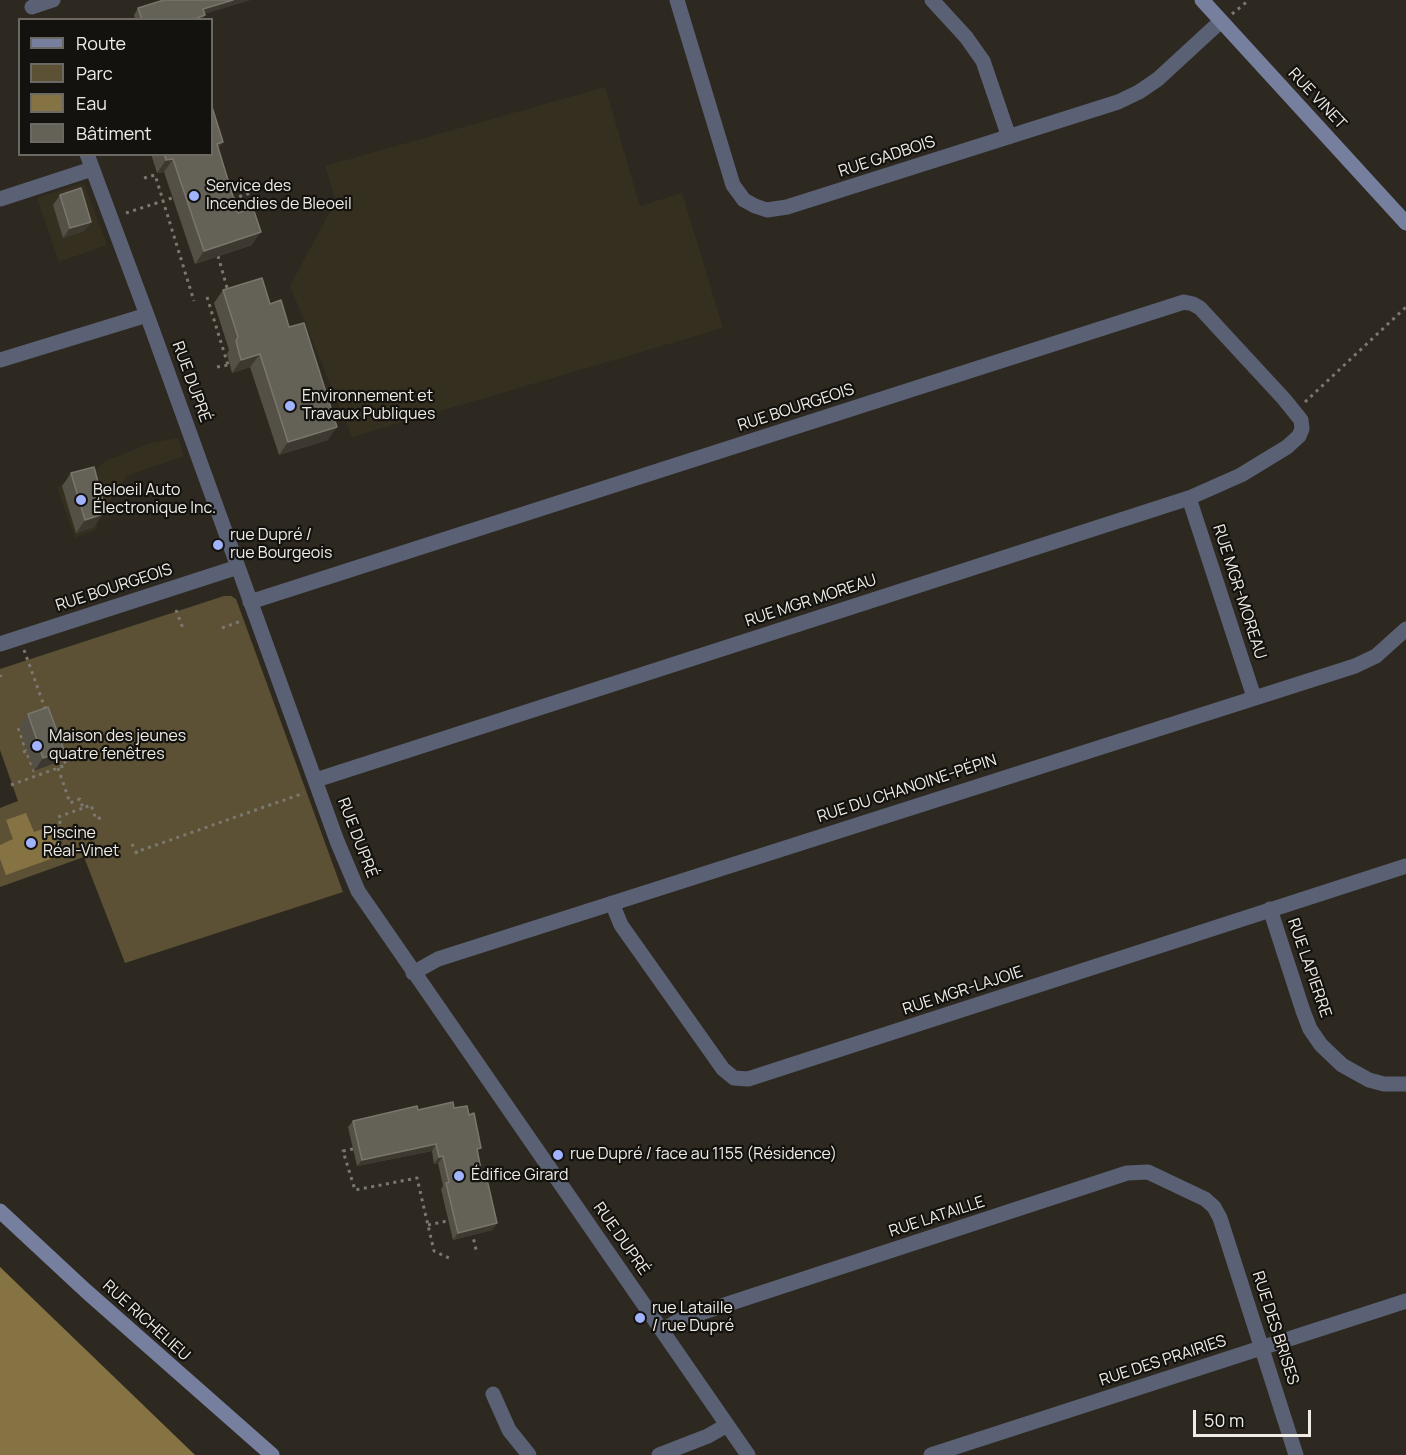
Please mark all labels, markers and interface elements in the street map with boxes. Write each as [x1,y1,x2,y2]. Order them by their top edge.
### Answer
legend [18,18,213,156]
text: Route [76,31,126,55]
text: Parc [76,61,113,85]
street label: RUE VINET [1284,64,1350,134]
text: Eau [76,91,107,115]
text: Bâtiment [76,121,152,145]
street label: RUE GADBOIS [836,132,938,182]
place label: Service des Incendies de Bleoeil [206,177,352,215]
marker: Service des Incendies de Bleoeil [187,189,201,203]
street label: RUE DUPRÉ [168,339,214,425]
street label: RUE BOURGEOIS [735,380,857,436]
place label: Environnement et Travaux Publiques [302,387,435,425]
marker: Environnement et Travaux Publiques [283,399,297,413]
place label: Beloeil Auto Électronique Inc. [93,481,216,519]
marker: Beloeil Auto Électronique Inc. [74,493,88,507]
street label: RUE MGR-MOREAU [1208,522,1270,662]
place label: rue Dupré / rue Bourgeois [230,526,332,564]
marker: rue Dupré / rue Bourgeois [211,538,225,552]
street label: RUE BOURGEOIS [53,560,175,616]
street label: RUE MGR MOREAU [743,571,879,631]
place label: Maison des jeunes quatre fenêtres [49,727,186,765]
marker: Maison des jeunes quatre fenêtres [30,739,44,753]
street label: RUE DU CHANOINE-PÉPIN [815,751,999,827]
street label: RUE DUPRÉ [333,795,381,881]
place label: Piscine Réal-Vinet [43,824,119,862]
marker: Piscine Réal-Vinet [24,836,38,850]
street label: RUE LAPIERRE [1283,916,1335,1020]
street label: RUE MGR-LAJOIE [900,963,1026,1019]
place label: rue Dupré / face au 1155 (Résidence) [570,1145,837,1165]
marker: rue Dupré / face au 1155 (Résidence) [551,1148,565,1162]
place label: Édifice Girard [471,1166,569,1186]
marker: Édifice Girard [452,1169,466,1183]
street label: RUE LATAILLE [887,1192,987,1242]
street label: RUE DUPRÉ [589,1199,653,1279]
street label: RUE DES BRISES [1248,1269,1302,1387]
street label: RUE RICHELIEU [98,1277,194,1365]
place label: rue Lataille / rue Dupré [652,1299,734,1337]
marker: rue Lataille / rue Dupré [633,1311,647,1325]
street label: RUE DES PRAIRIES [1097,1331,1229,1391]
scale bar [1196,1398,1314,1436]
text: 50 m [1204,1408,1244,1432]

